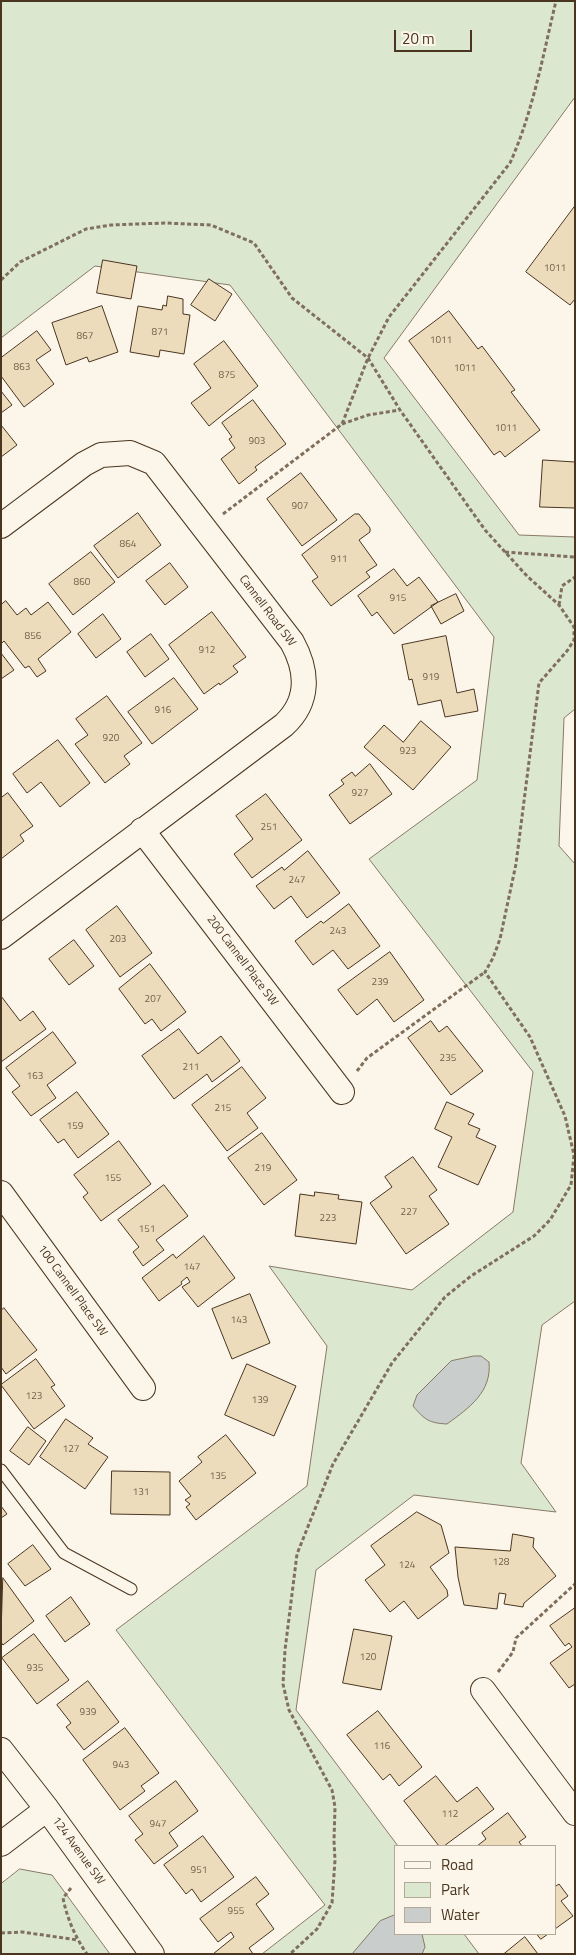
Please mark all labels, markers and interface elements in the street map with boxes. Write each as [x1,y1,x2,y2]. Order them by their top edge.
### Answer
scale bar [396,20,474,52]
text: 20 m [402,27,435,50]
house number: 1011 [544,263,566,275]
house number: 871 [152,327,168,339]
house number: 867 [77,331,93,343]
house number: 1011 [430,335,452,347]
house number: 863 [14,362,30,374]
house number: 1011 [454,363,476,375]
house number: 875 [219,370,235,382]
house number: 1011 [495,423,517,435]
house number: 903 [249,436,265,448]
house number: 907 [292,501,308,513]
house number: 864 [120,539,136,551]
house number: 911 [331,554,347,566]
street label: Cannell Road SW [236,573,298,649]
house number: 860 [74,577,90,589]
house number: 915 [390,593,406,605]
house number: 856 [25,631,41,643]
house number: 912 [199,645,215,657]
house number: 919 [423,672,439,684]
house number: 916 [155,705,171,717]
house number: 920 [103,733,119,745]
house number: 923 [400,746,416,758]
house number: 927 [352,788,368,800]
house number: 251 [261,822,277,834]
house number: 247 [289,875,305,887]
street label: 200 Cannell Place SW [203,913,281,1009]
house number: 243 [330,926,346,938]
house number: 203 [110,934,126,946]
house number: 239 [372,977,388,989]
house number: 207 [145,994,161,1006]
house number: 235 [440,1053,456,1065]
house number: 211 [183,1062,199,1074]
house number: 163 [27,1071,43,1083]
house number: 215 [215,1103,231,1115]
house number: 159 [67,1121,83,1133]
house number: 219 [255,1163,271,1175]
house number: 155 [105,1173,121,1185]
house number: 227 [401,1207,417,1219]
house number: 223 [320,1213,336,1225]
house number: 151 [139,1224,155,1236]
street label: 100 Cannell Place SW [34,1243,110,1339]
house number: 147 [184,1262,200,1274]
house number: 143 [231,1315,247,1327]
house number: 123 [26,1391,42,1403]
house number: 139 [252,1395,268,1407]
house number: 127 [63,1444,79,1456]
house number: 135 [210,1471,226,1483]
house number: 131 [133,1487,149,1499]
house number: 128 [493,1557,509,1569]
house number: 124 [399,1560,415,1572]
house number: 120 [360,1652,376,1664]
house number: 935 [27,1663,43,1675]
house number: 939 [80,1707,96,1719]
house number: 116 [374,1741,390,1753]
house number: 943 [113,1760,129,1772]
house number: 112 [442,1809,458,1821]
street label: 124 Avenue SW [49,1814,107,1888]
house number: 947 [150,1819,166,1831]
legend [394,1845,556,1935]
text: Road [441,1853,473,1876]
house number: 951 [191,1865,207,1877]
text: Park [441,1878,470,1901]
text: Water [441,1903,480,1926]
house number: 955 [228,1906,244,1918]

